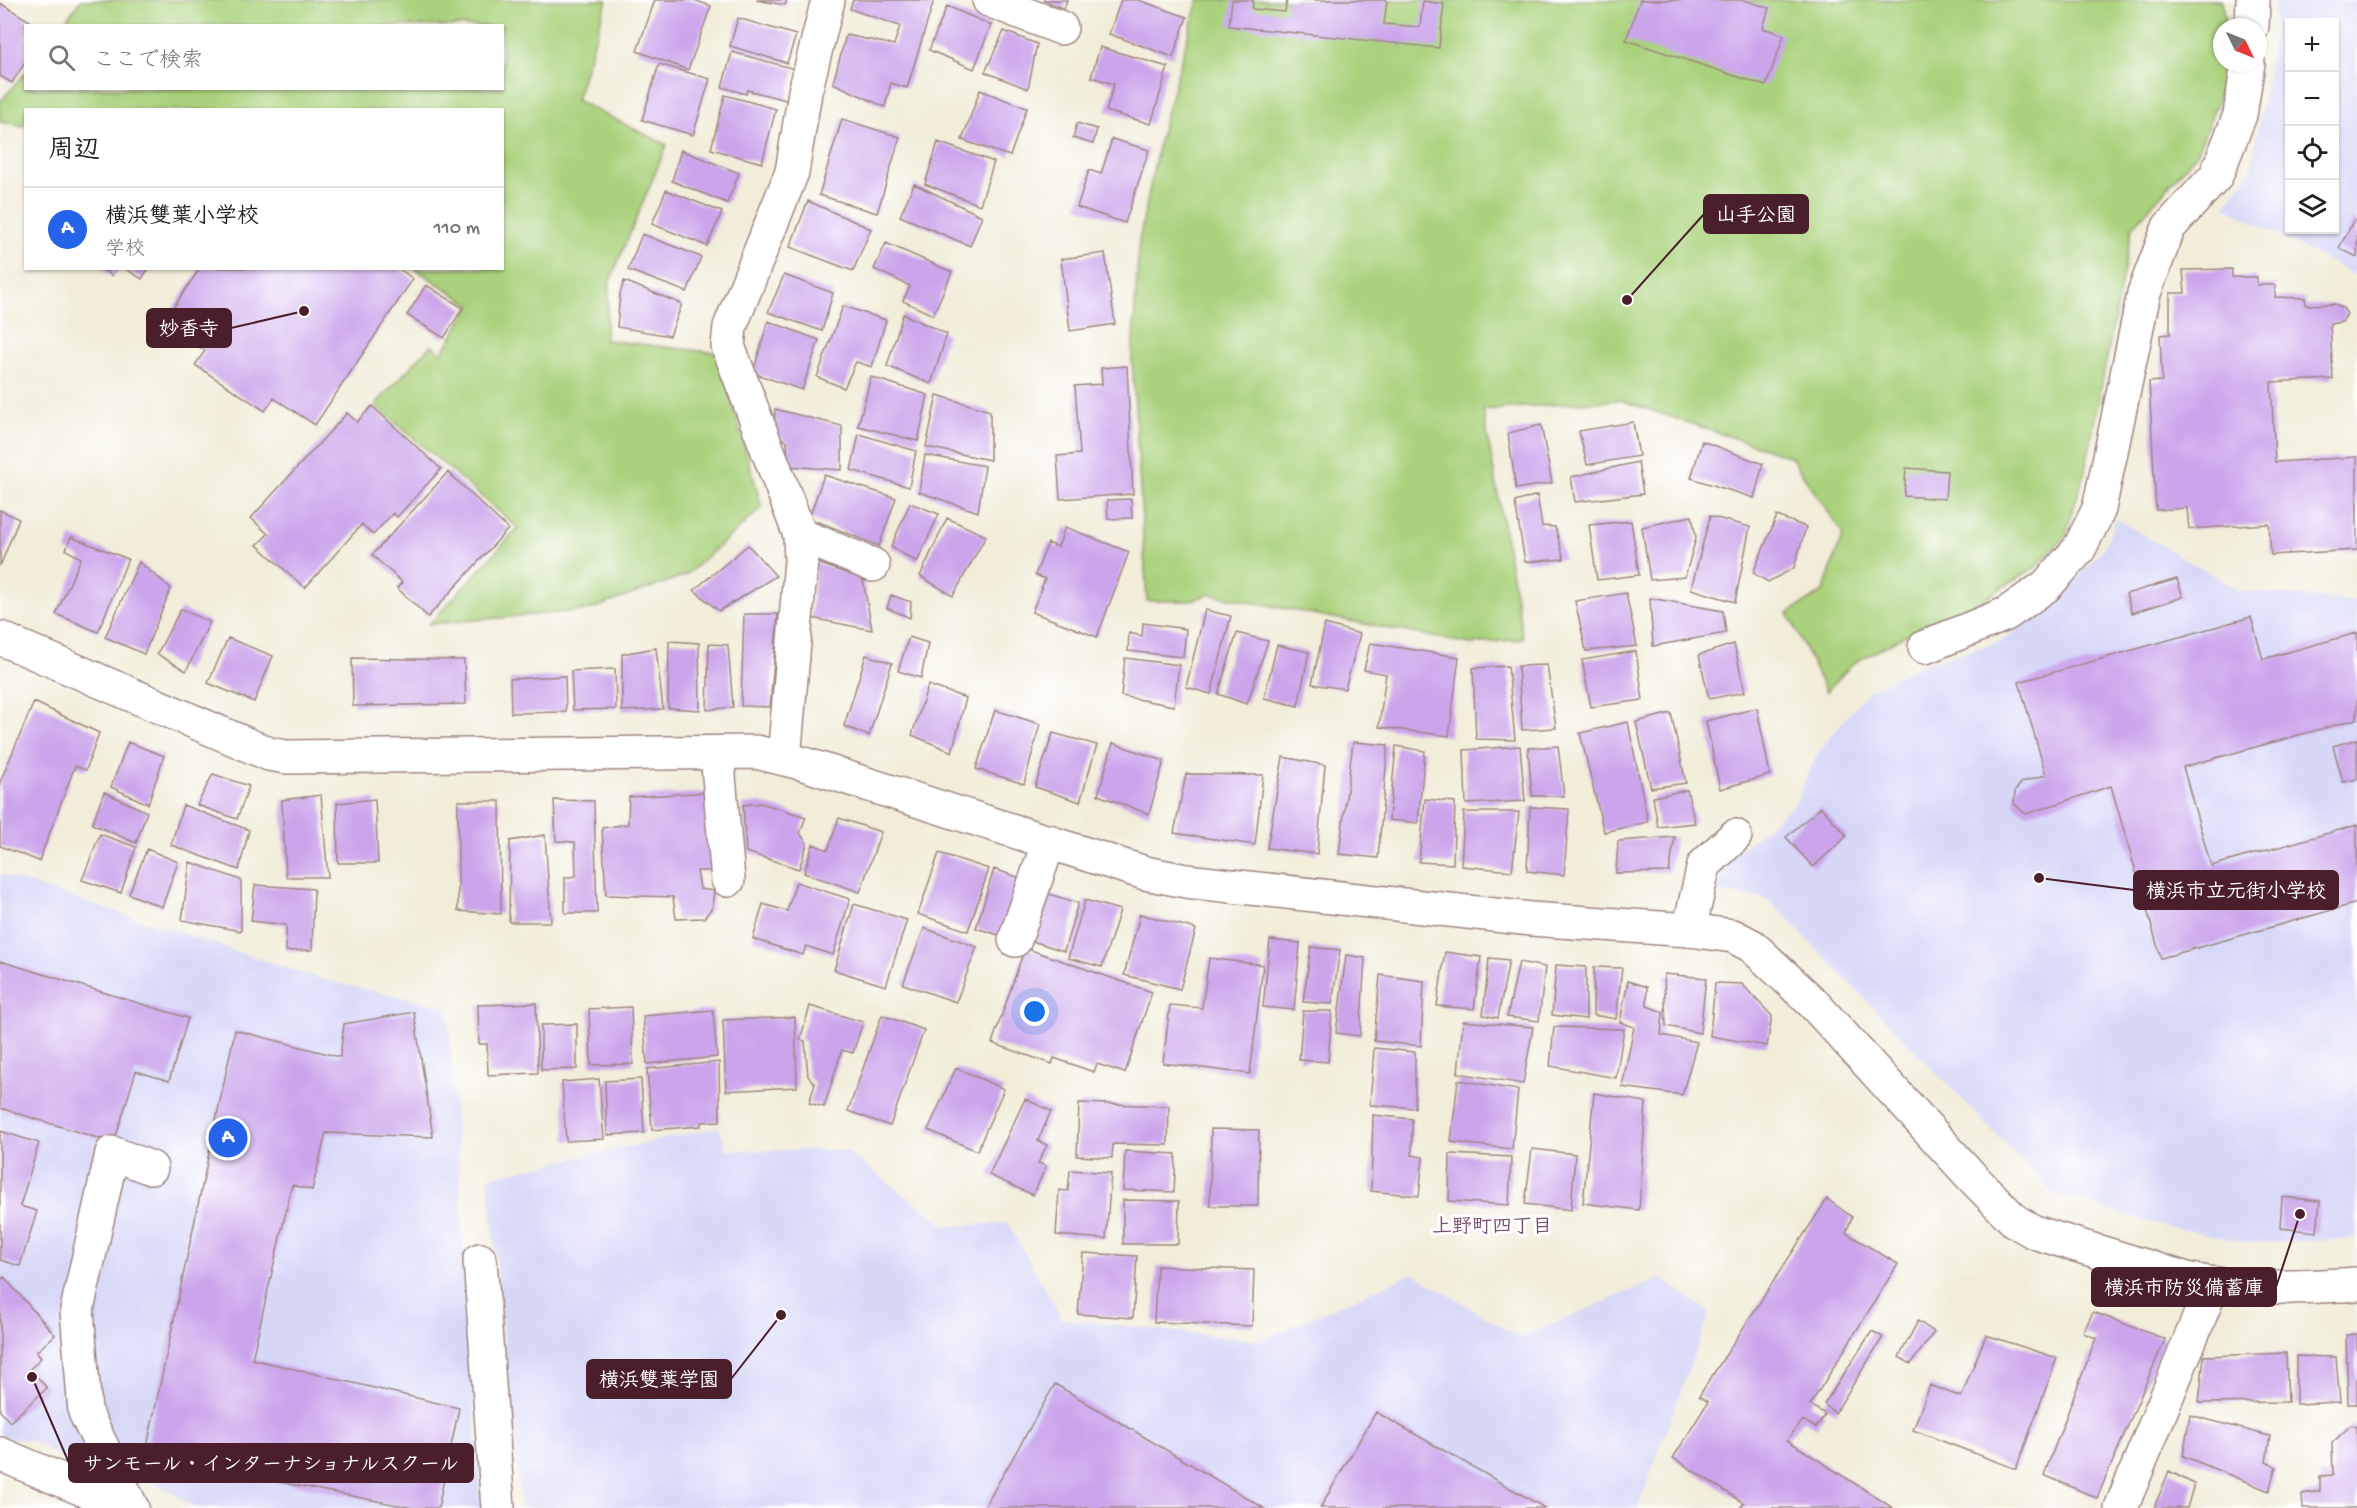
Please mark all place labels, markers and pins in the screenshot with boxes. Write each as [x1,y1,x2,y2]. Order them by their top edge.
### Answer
callout: 山手公園 [1704,195,1808,233]
callout: 妙香寺 [147,309,231,347]
callout: 横浜市立元街小学校 [2134,871,2338,909]
pin: A [208,1116,248,1160]
callout: 横浜市防災備蓄庫 [2092,1268,2276,1306]
callout: 横浜雙葉学園 [587,1360,731,1398]
callout: サンモール・インターナショナルスクール [69,1444,473,1482]

